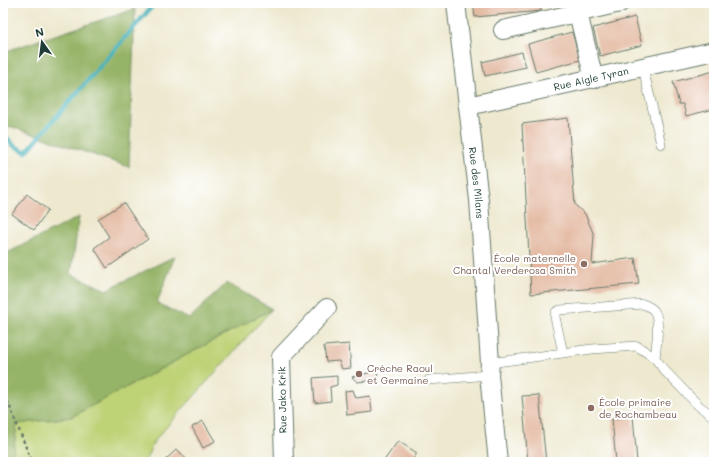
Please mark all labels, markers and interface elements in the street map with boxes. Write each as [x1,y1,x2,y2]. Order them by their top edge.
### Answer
north arrow [22,22,62,62]
text: N [34,24,45,40]
street label: Rue Aigle Tyran [552,63,630,94]
street label: Rue des Milans [466,146,487,219]
place label: École maternelle Chantal Verderosa Smith [453,251,576,277]
marker: École maternelle Chantal Verderosa Smith [579,259,589,269]
place label: Crèche Raoul et Germaine [367,361,433,387]
street label: Rue Jako Krik [274,366,290,434]
marker: Crèche Raoul et Germaine [354,369,364,379]
place label: École primaire de Rochambeau [599,395,677,421]
marker: École primaire de Rochambeau [586,403,596,413]

